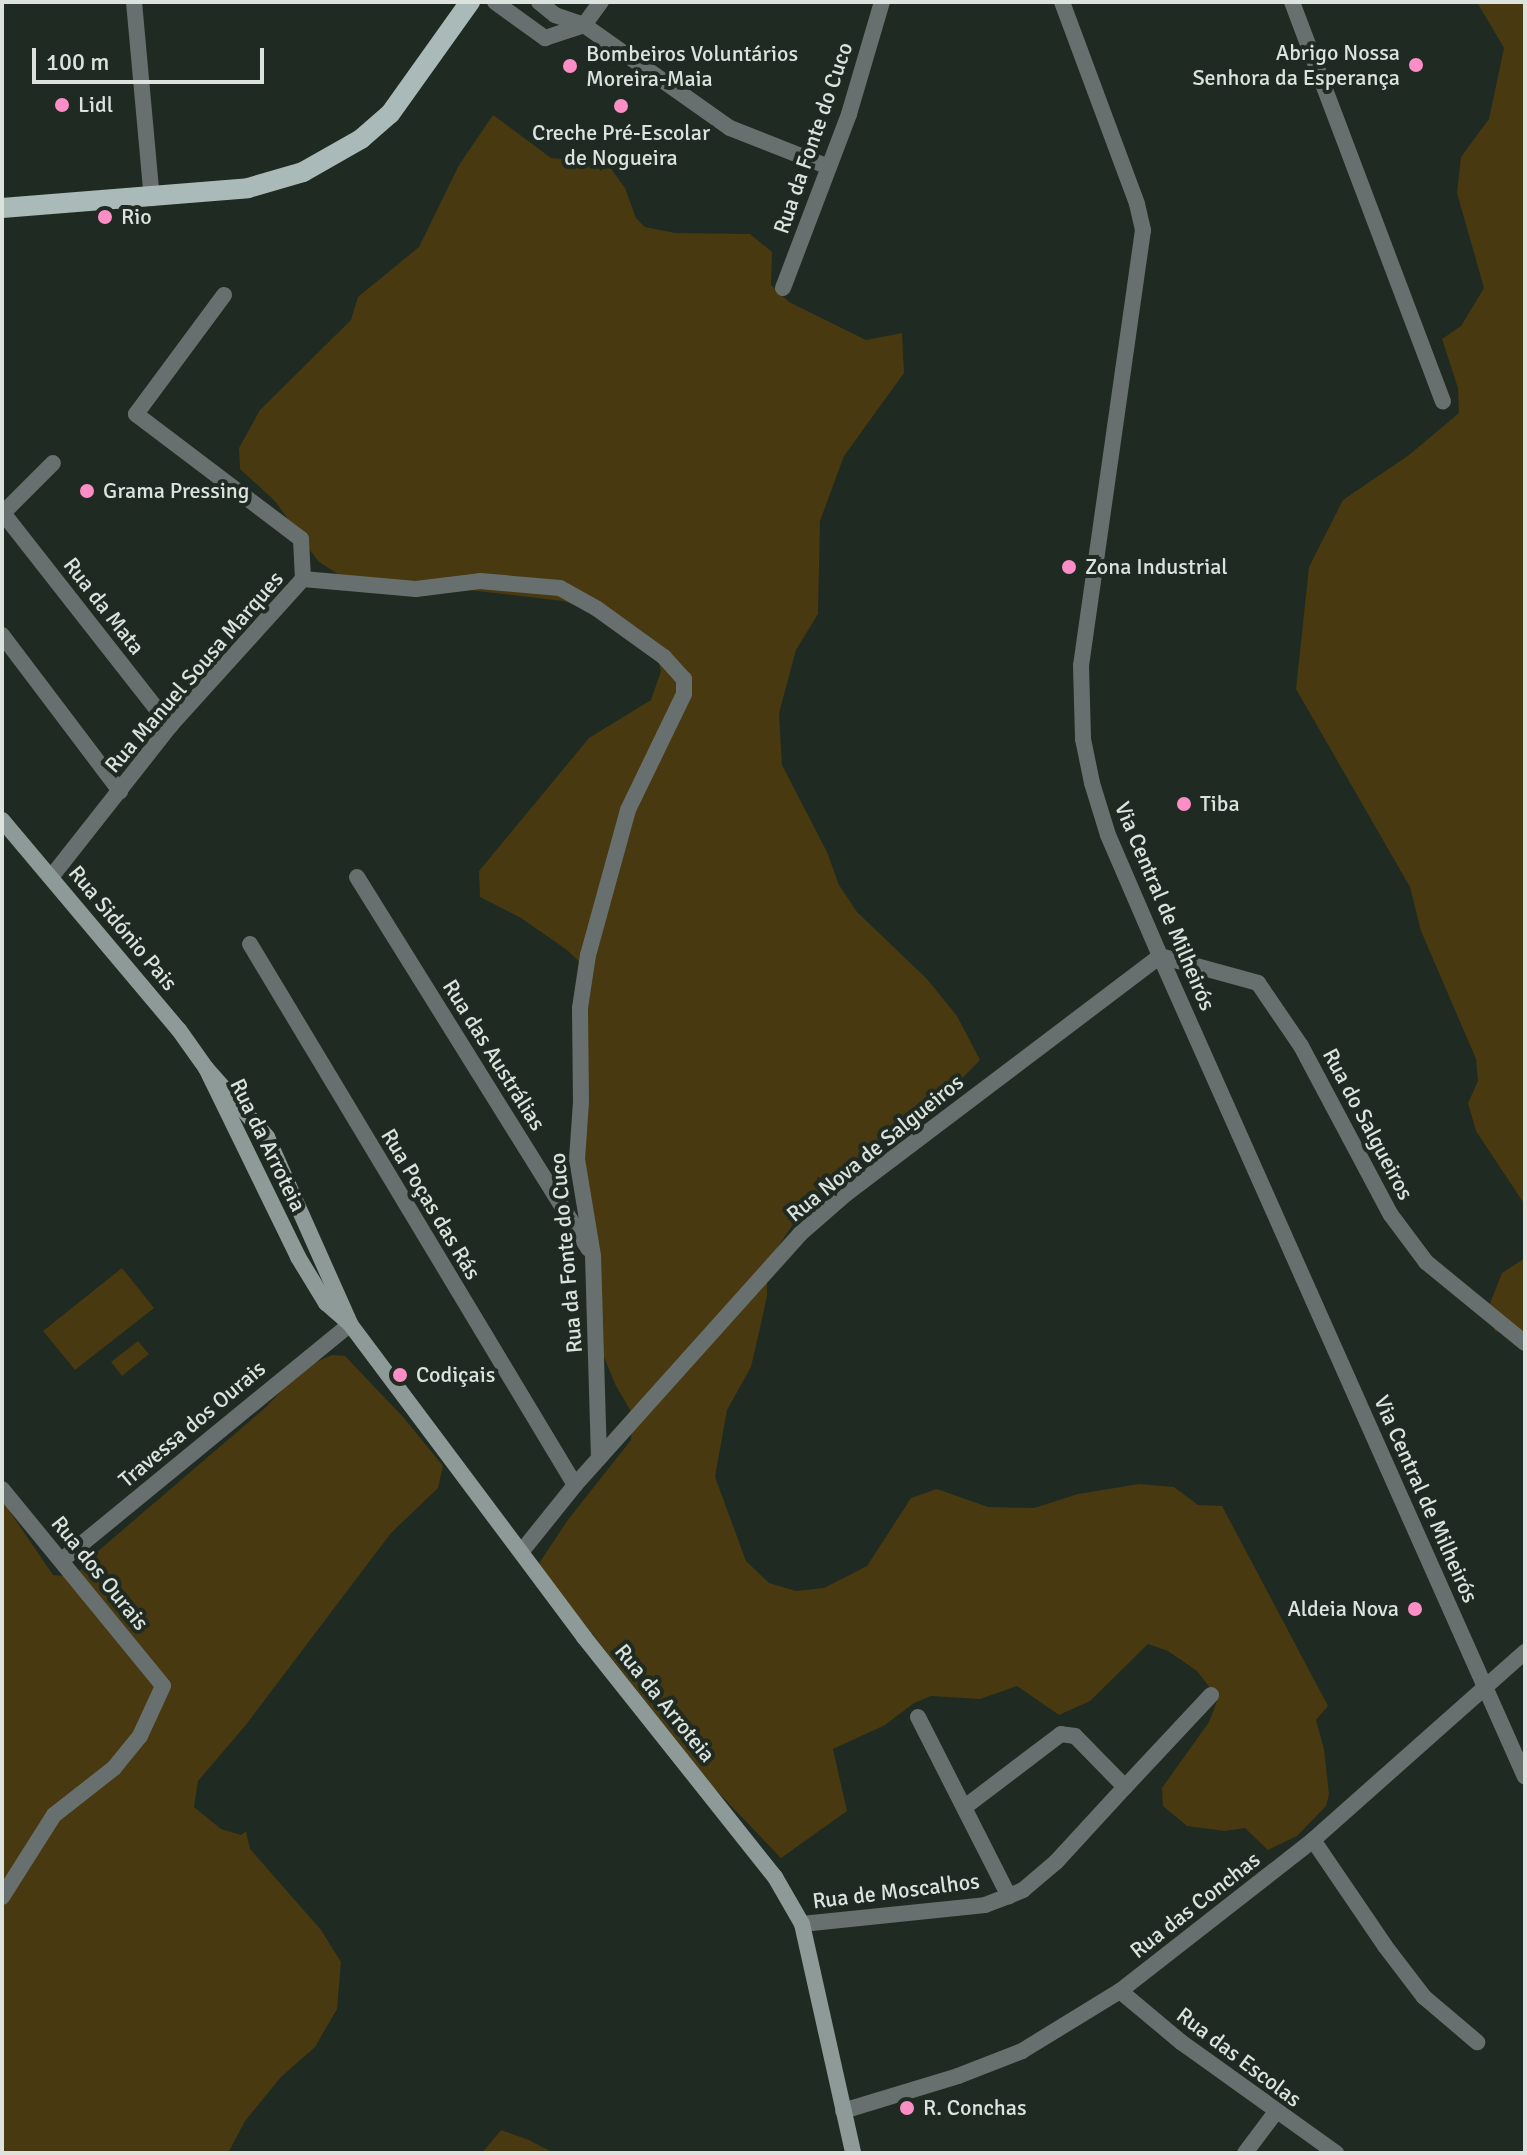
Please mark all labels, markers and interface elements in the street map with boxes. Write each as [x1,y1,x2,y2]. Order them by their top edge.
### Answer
scale bar [36,32,268,82]
street label: Rua da Fonte do Cuco [768,39,858,237]
place label: Abrigo Nossa Senhora da Esperança [1192,39,1400,90]
place label: Bombeiros Voluntários Moreira-Maia [586,40,798,92]
text: 100 m [46,47,109,77]
marker: Abrigo Nossa Senhora da Esperança [1407,56,1425,74]
marker: Bombeiros Voluntários Moreira-Maia [561,57,579,75]
place label: Lidl [78,92,113,118]
marker: Lidl [53,96,71,114]
marker: Creche Pré-Escolar de Nogueira [612,97,630,115]
place label: Creche Pré-Escolar de Nogueira [532,119,710,170]
place label: Rio [121,204,152,230]
marker: Rio [96,208,114,226]
place label: Grama Pressing [103,478,249,504]
marker: Grama Pressing [78,482,96,500]
street label: Rua da Mata [58,552,150,660]
place label: Zona Industrial [1085,554,1228,580]
marker: Zona Industrial [1060,558,1078,576]
street label: Rua Manuel Sousa Marques [99,566,289,778]
place label: Tiba [1200,791,1240,817]
marker: Tiba [1175,795,1193,813]
street label: Via Central de Milheirós [1109,798,1221,1014]
street label: Rua Sidónio Pais [63,860,183,996]
street label: Rua das Austrálias [437,975,551,1135]
street label: Rua do Salgueiros [1317,1044,1419,1204]
street label: Rua Nova de Salgueiros [781,1069,969,1227]
street label: Rua da Arroteia [224,1074,312,1216]
street label: Rua Poças das Rás [376,1124,486,1284]
street label: Rua da Fonte do Cuco [544,1152,588,1354]
street label: Travessa dos Ourais [113,1355,271,1493]
place label: Codiçais [416,1362,495,1388]
marker: Codiçais [391,1366,409,1384]
street label: Via Central de Milheirós [1368,1391,1484,1607]
street label: Rua dos Ourais [46,1510,154,1636]
place label: Aldeia Nova [1288,1596,1399,1622]
marker: Aldeia Nova [1406,1600,1424,1618]
street label: Rua da Arroteia [609,1639,721,1767]
street label: Rua das Conchas [1125,1846,1265,1964]
street label: Rua de Moscalhos [811,1868,981,1914]
street label: Rua das Escolas [1172,2002,1306,2112]
place label: R. Conchas [923,2095,1027,2121]
marker: R. Conchas [898,2099,916,2117]

